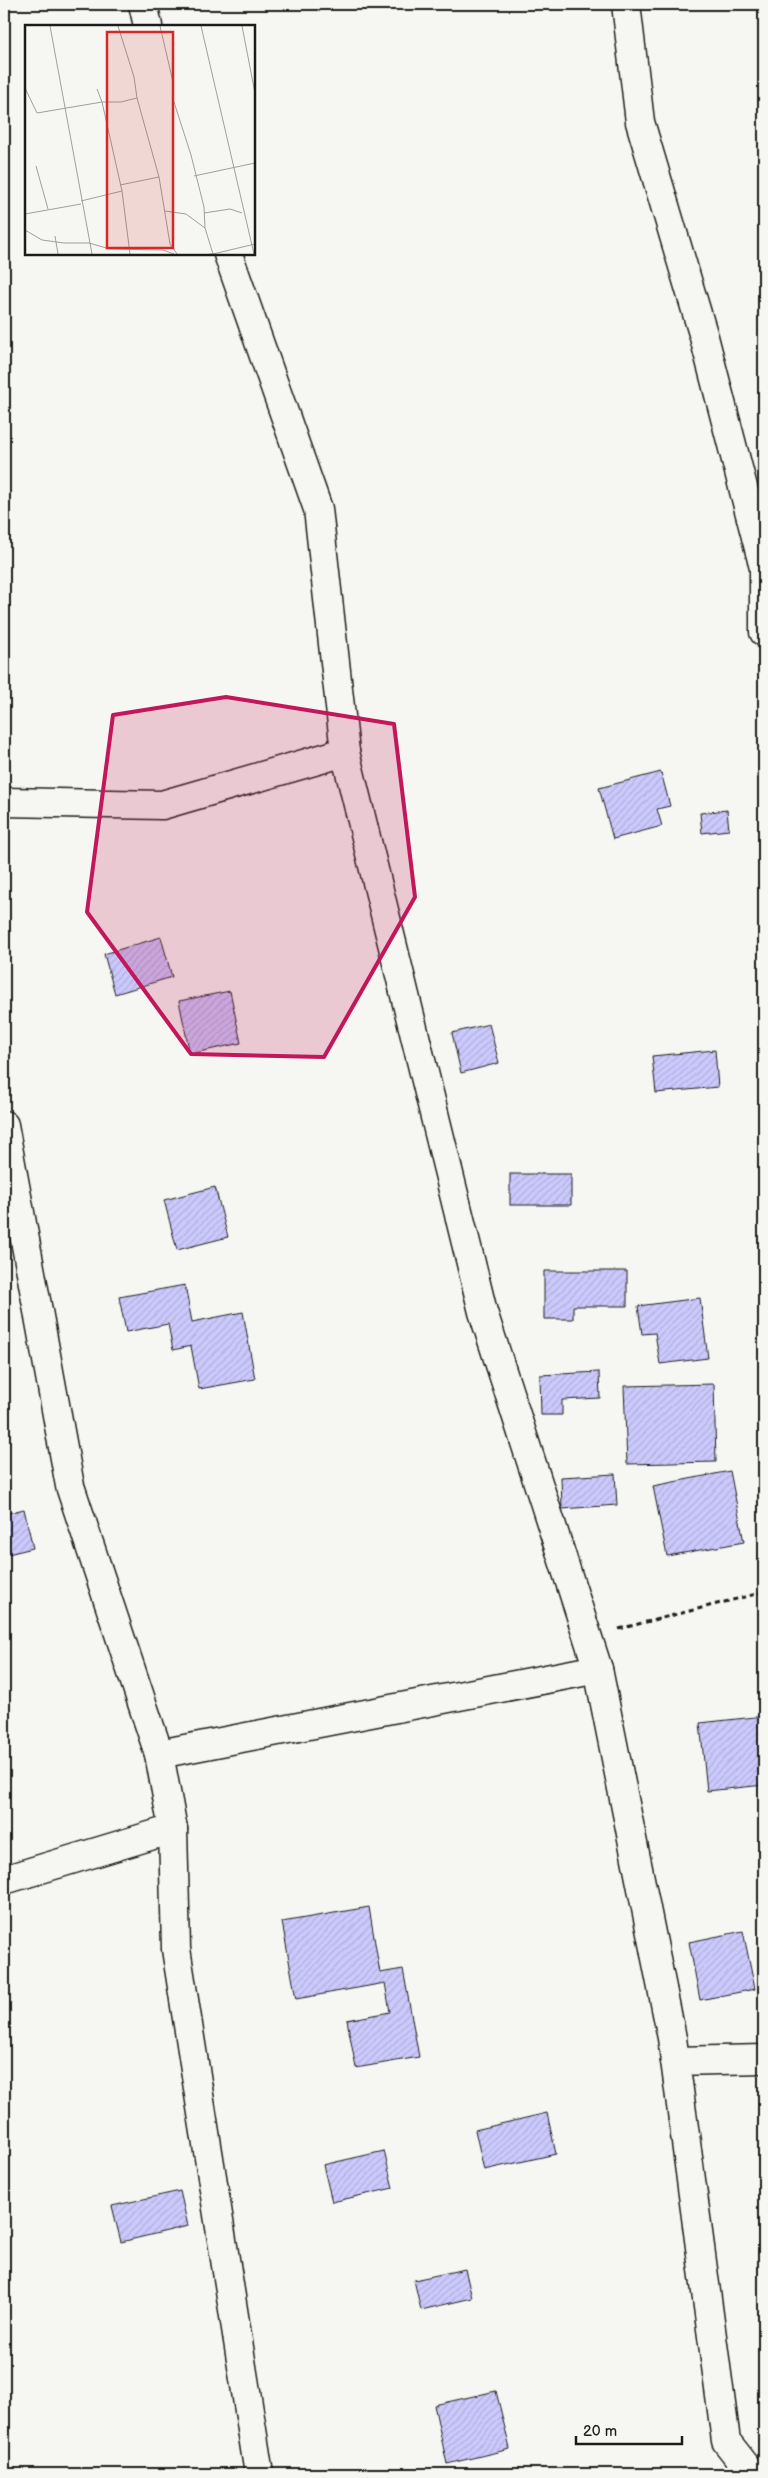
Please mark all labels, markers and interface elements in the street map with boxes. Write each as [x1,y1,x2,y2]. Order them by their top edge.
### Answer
inset map [25,25,255,255]
scale bar [576,2413,682,2445]
text: 20 m [583,2422,617,2441]

